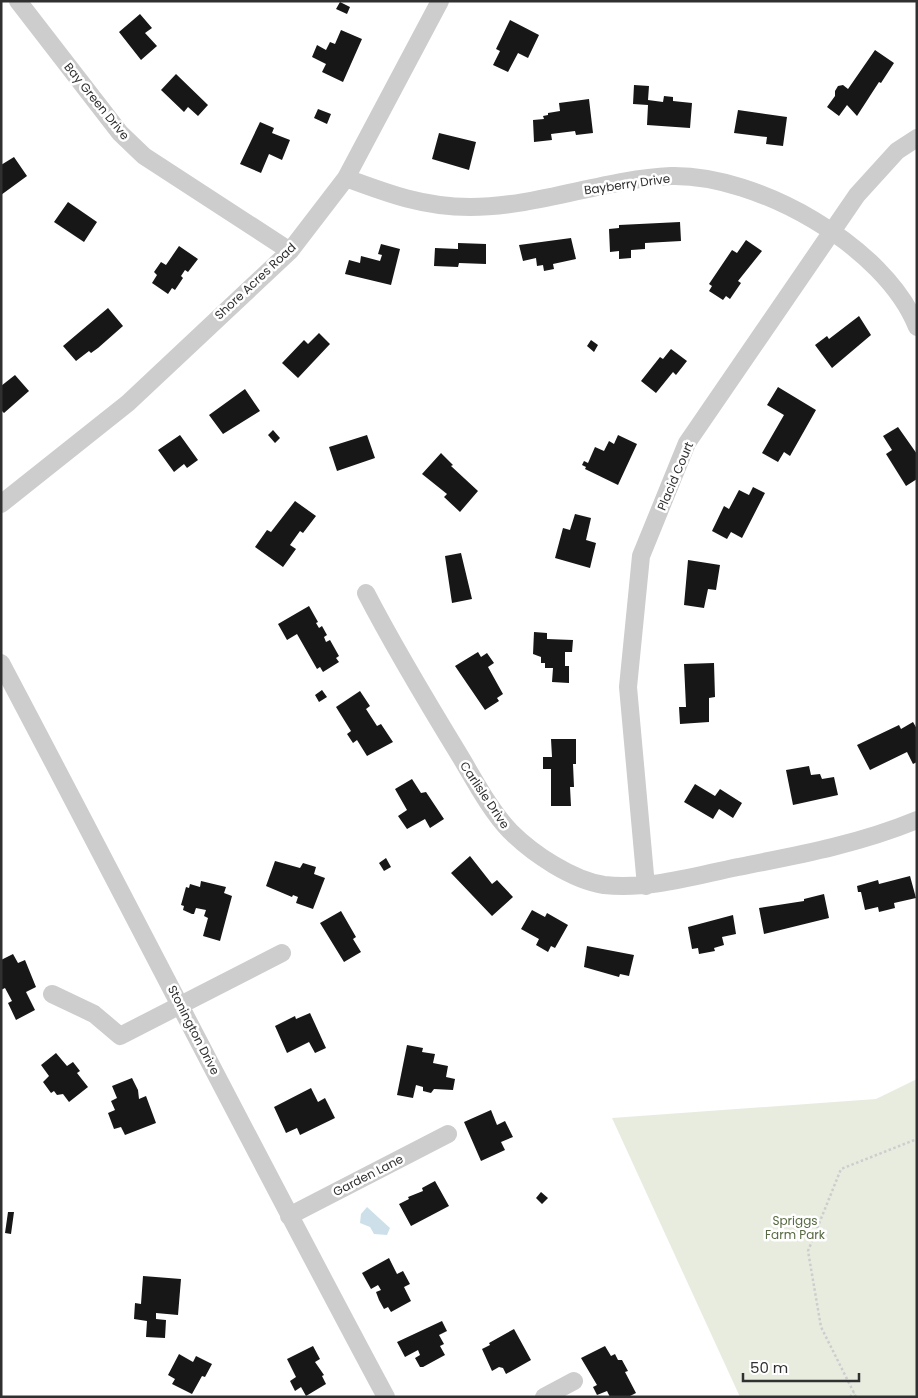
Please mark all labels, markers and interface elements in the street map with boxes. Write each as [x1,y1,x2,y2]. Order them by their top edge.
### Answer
street label: Bay Green Drive [60,59,134,143]
street label: Bayberry Drive [583,170,671,198]
street label: Shore Acres Road [211,239,299,323]
street label: Placid Court [653,439,697,513]
street label: Carlisle Drive [456,758,514,832]
street label: Stonington Drive [164,982,224,1078]
street label: Garden Lane [330,1150,406,1200]
park label: Spriggs Farm Park [765,1212,826,1243]
scale bar [743,1350,859,1382]
text: 50 m [750,1357,788,1378]

